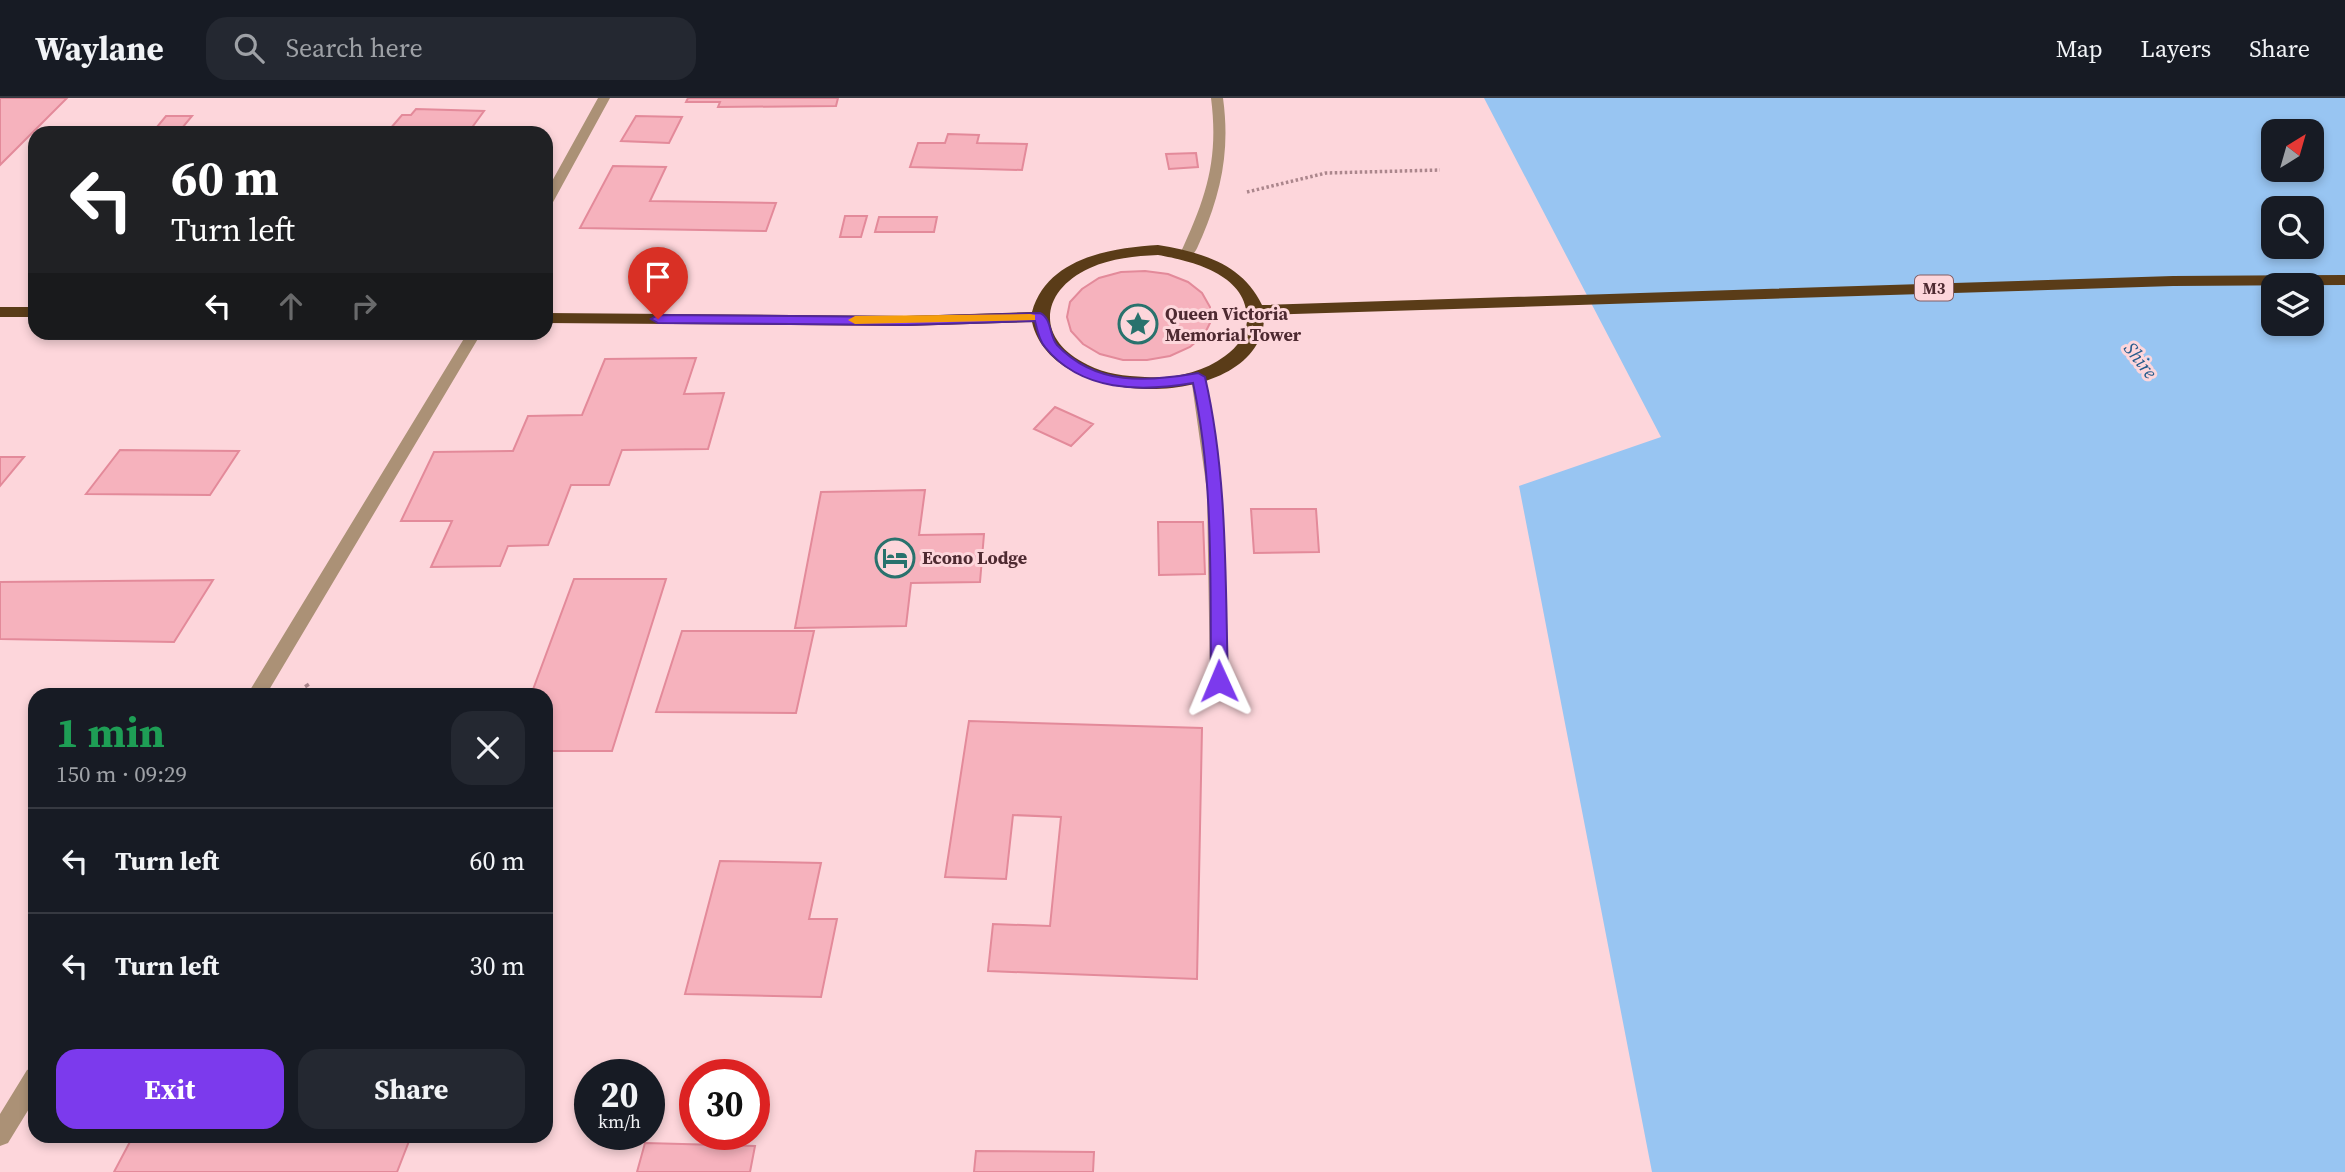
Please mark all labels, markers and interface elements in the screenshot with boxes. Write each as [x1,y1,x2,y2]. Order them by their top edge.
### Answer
search box [206,17,696,80]
text: Waylane [35,26,164,71]
icon: search [230,29,268,67]
text: Search here [286,30,423,66]
text: Map [2056,32,2103,65]
text: Layers [2141,32,2211,65]
text: Share [2249,32,2310,65]
north arrow [2261,119,2324,182]
map controls [2261,119,2324,336]
text: 60 m [171,144,279,211]
icon: left [56,154,147,245]
button: search [2261,196,2324,259]
text: Turn left [171,208,295,252]
pin [628,247,688,319]
icon: arrive [639,258,677,296]
button: layers [2261,273,2324,336]
road number: M3 [1915,276,1953,300]
icon: left [199,287,237,325]
icon: ahead [272,287,310,325]
icon: right [345,287,383,325]
place label: Queen Victoria Memorial Tower [1165,301,1302,347]
place icon: Queen Victoria Memorial Tower [1117,303,1159,345]
water label: Shire [2118,336,2164,384]
hotel icon: Econo Lodge [874,537,916,579]
place label: Econo Lodge [922,545,1027,570]
position arrow [1182,644,1256,718]
text: 1 min [56,703,165,761]
button: close [451,711,525,785]
text: 150 m · 09:29 [56,758,187,790]
icon: left [56,842,94,880]
text: Turn left [115,843,219,879]
text: 60 m [470,843,525,879]
icon: left [56,947,94,985]
text: Turn left [115,948,219,984]
text: 30 m [470,948,525,984]
button: Exit [56,1049,284,1129]
button: Share [298,1049,525,1129]
speed limit sign: 30 [679,1059,770,1150]
text: 20 [601,1071,638,1119]
text: km/h [598,1109,641,1134]

